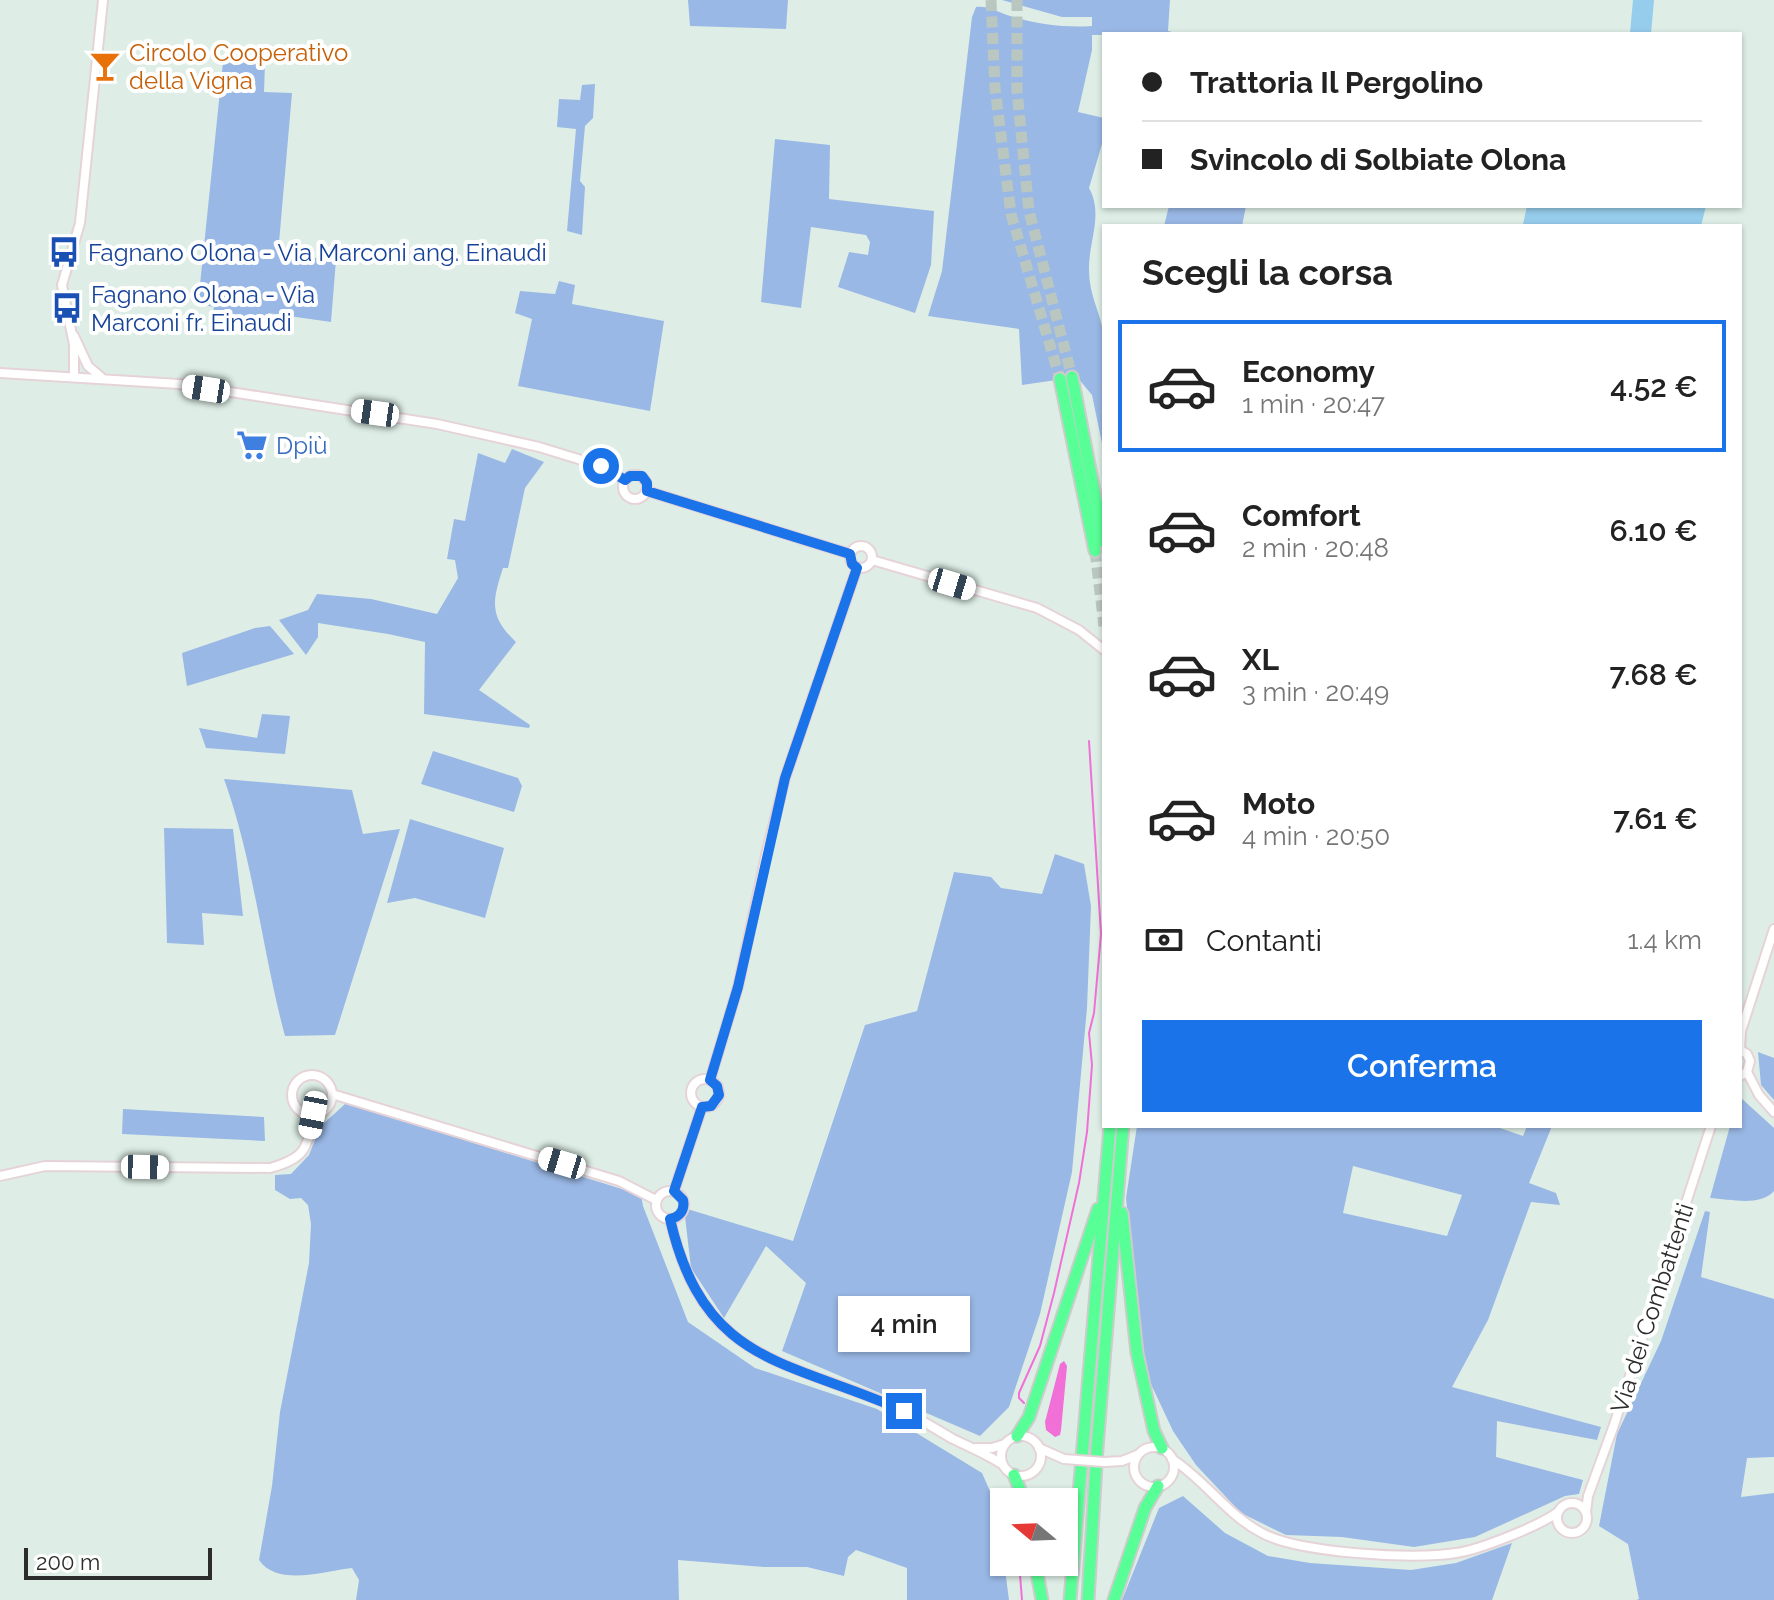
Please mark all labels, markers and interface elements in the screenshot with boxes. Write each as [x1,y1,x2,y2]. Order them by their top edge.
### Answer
place label: Circolo Cooperativo della Vigna [129,38,348,95]
bar icon: Circolo Cooperativo della Vigna [88,49,122,83]
text: Trattoria Il Pergolino [1190,65,1483,100]
text: Svincolo di Solbiate Olona [1190,142,1566,177]
bus stop icon: Fagnano Olona - Via Marconi ang. Einaudi [47,235,81,269]
place label: Fagnano Olona - Via Marconi ang. Einaudi [88,238,547,267]
text: Scegli la corsa [1142,251,1393,293]
place label: Fagnano Olona - Via Marconi fr. Einaudi [91,280,315,337]
bus stop icon: Fagnano Olona - Via Marconi fr. Einaudi [50,291,84,325]
icon: car [1146,350,1218,422]
text: Economy [1242,354,1375,389]
text: 4.52 € [1610,369,1698,404]
car [180,373,232,405]
text: 1 min · 20:47 [1242,389,1385,419]
car [350,398,400,428]
supermarket icon: Dpiù [235,428,269,462]
place label: Dpiù [276,431,327,460]
route start [583,448,619,484]
icon: car [1146,494,1218,566]
text: Comfort [1242,498,1361,533]
text: 6.10 € [1610,513,1698,548]
text: 2 min · 20:48 [1242,533,1389,563]
car [926,566,978,602]
icon: car [1146,638,1218,710]
text: XL [1242,642,1279,677]
text: 7.68 € [1609,657,1698,692]
text: 3 min · 20:49 [1242,677,1389,707]
icon: car [1146,782,1218,854]
text: Moto [1242,786,1315,821]
text: 7.61 € [1613,801,1698,836]
text: 4 min · 20:50 [1242,821,1390,851]
icon: cash [1142,918,1186,962]
text: Contanti [1206,923,1322,958]
text: 1.4 km [1627,925,1702,955]
button: Conferma [1142,1020,1702,1112]
car [297,1089,329,1141]
car [536,1145,588,1181]
car [121,1155,169,1179]
street label: Via dei Combattenti [1604,1199,1700,1417]
callout: 4 min [838,1295,970,1351]
text: 4 min [870,1309,938,1339]
route end [886,1393,922,1429]
north arrow [990,1488,1078,1576]
map controls [990,1488,1078,1576]
scale bar [24,1544,212,1580]
text: 200 m [36,1549,100,1575]

